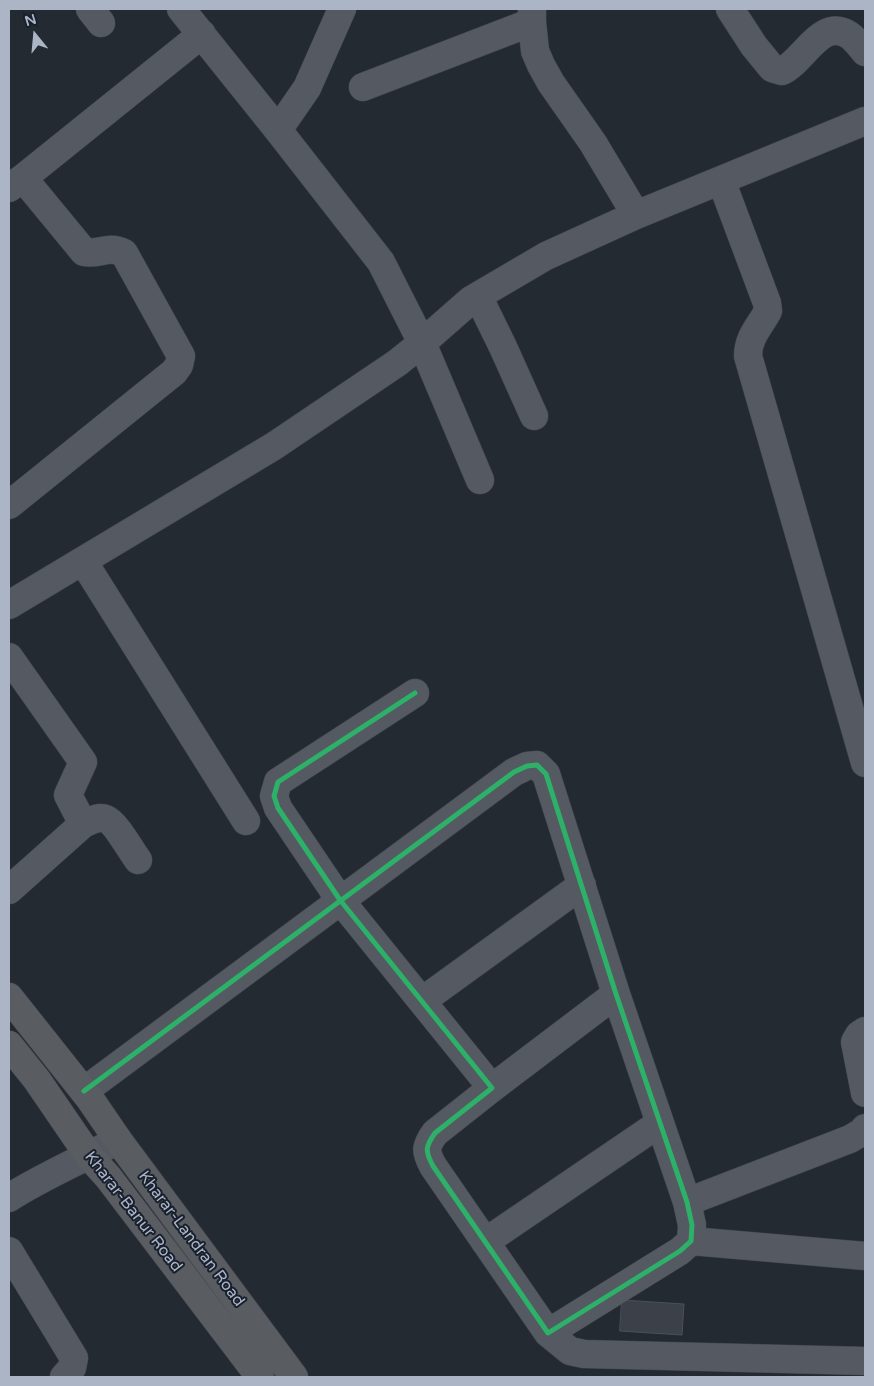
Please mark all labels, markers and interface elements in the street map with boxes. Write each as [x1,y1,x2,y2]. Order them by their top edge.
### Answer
north arrow [10,10,60,60]
text: N [23,10,38,30]
street label: Kharar-Banur Road [80,1148,186,1276]
street label: Kharar-Landran Road [134,1168,248,1310]

